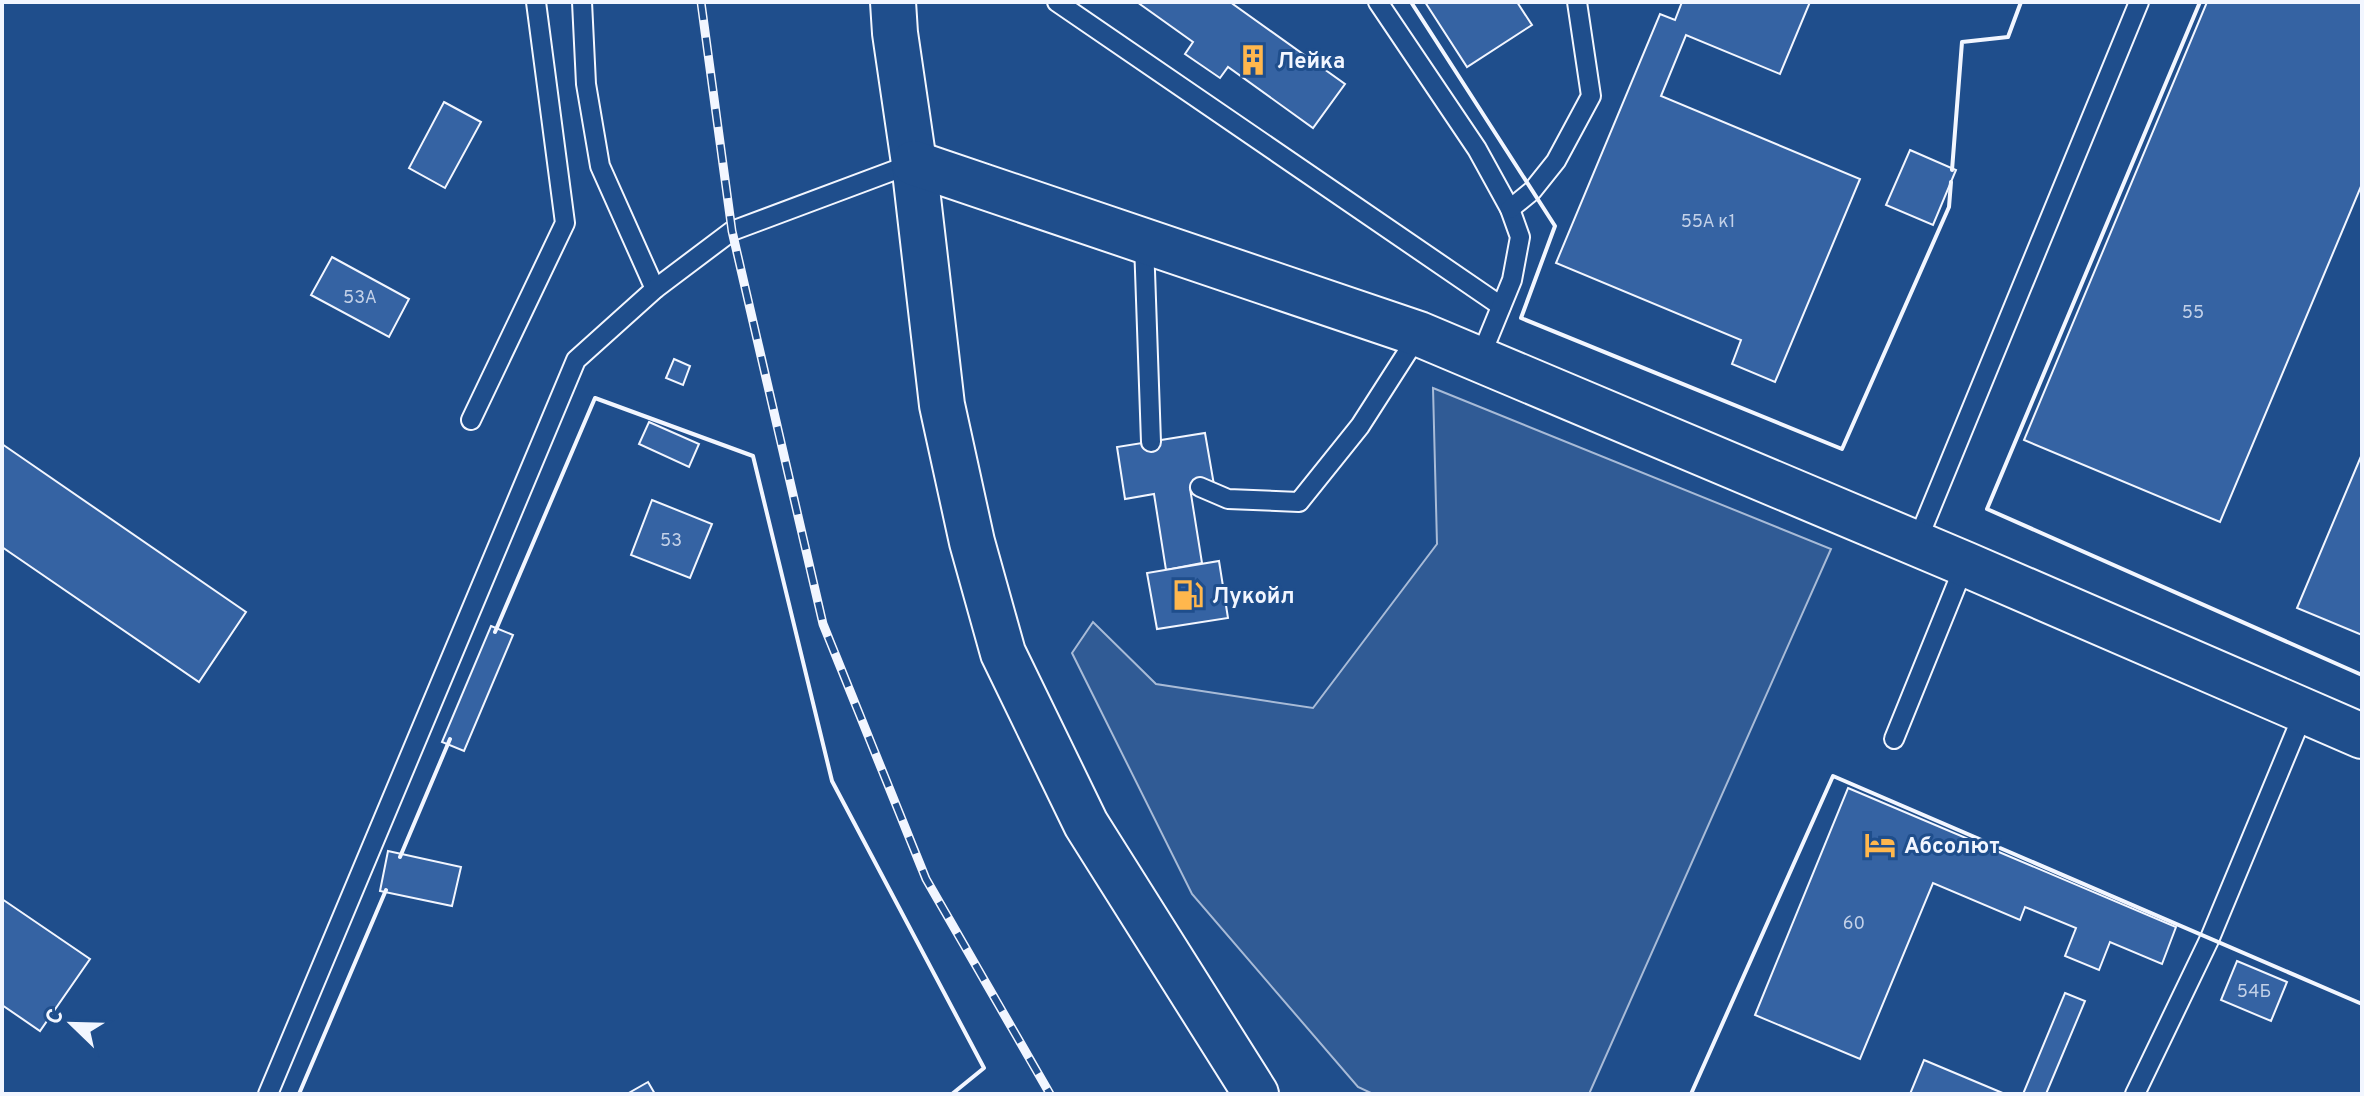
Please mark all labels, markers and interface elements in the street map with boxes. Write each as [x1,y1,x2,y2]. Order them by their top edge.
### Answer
building icon: Лейка [1236,43,1270,77]
place label: Лейка [1277,49,1345,76]
house number: 55А к1 [1681,211,1735,234]
house number: 53А [343,287,377,310]
house number: 55 [2182,302,2204,325]
house number: 53 [660,530,682,553]
fuel station icon: Лукойл [1171,578,1205,612]
place label: Лукойл [1212,584,1295,611]
hotel icon: Абсолют [1863,828,1897,862]
place label: Абсолют [1904,834,2000,861]
house number: 60 [1843,913,1865,936]
house number: 54Б [2237,981,2271,1004]
north arrow [32,984,112,1064]
text: С [41,1005,71,1029]

